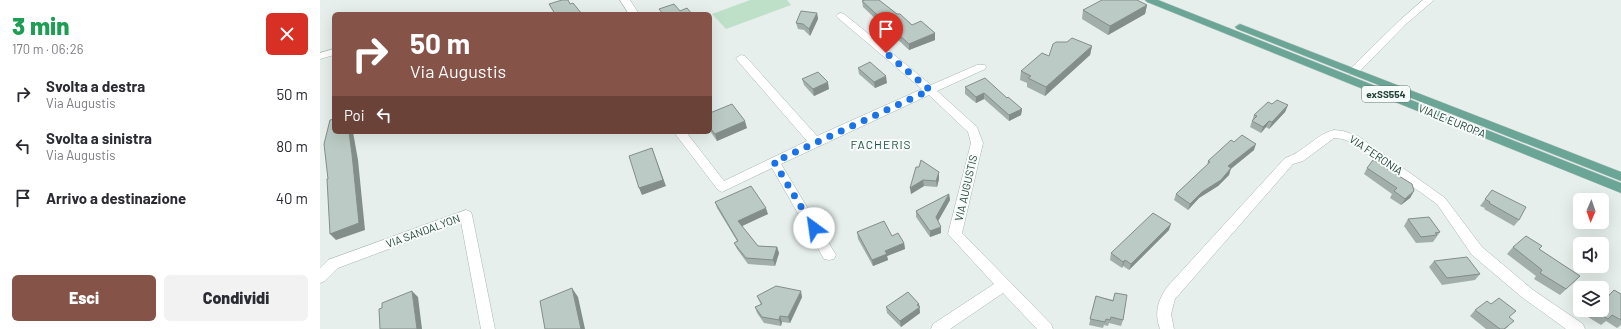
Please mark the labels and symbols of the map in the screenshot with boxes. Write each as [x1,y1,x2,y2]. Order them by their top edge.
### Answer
pin [869,12,903,53]
road number: exSS554 [1362,86,1410,102]
street label: VIALE EUROPA [1417,101,1488,140]
street label: VIA FERONIA [1347,132,1406,177]
district label: FACHERIS [850,137,912,151]
street label: VIA AUGUSTIS [952,154,979,222]
north arrow [1573,193,1609,229]
position arrow [793,207,835,249]
street label: VIA SANDALYON [384,211,462,250]

